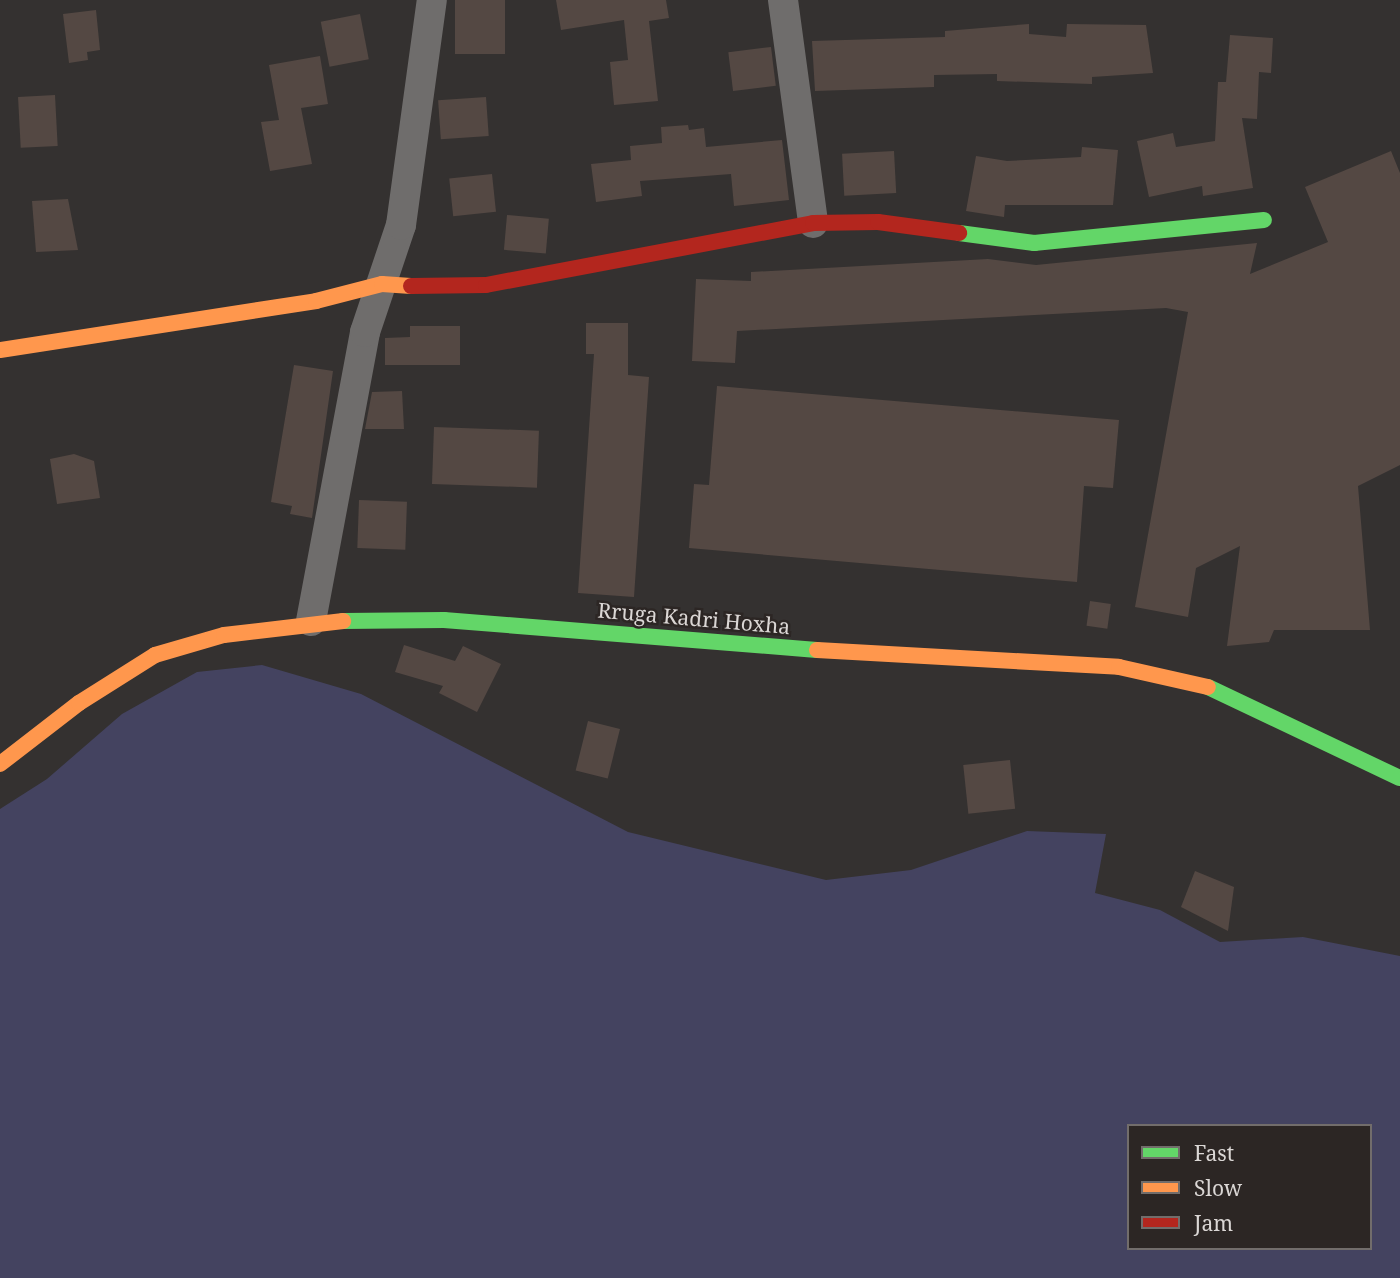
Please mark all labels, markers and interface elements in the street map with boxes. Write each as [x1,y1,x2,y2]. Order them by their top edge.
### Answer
street label: Rruga Kadri Hoxha [597,597,791,639]
legend [1127,1124,1372,1250]
text: Fast [1194,1139,1234,1167]
text: Slow [1194,1174,1242,1202]
text: Jam [1194,1209,1233,1237]

